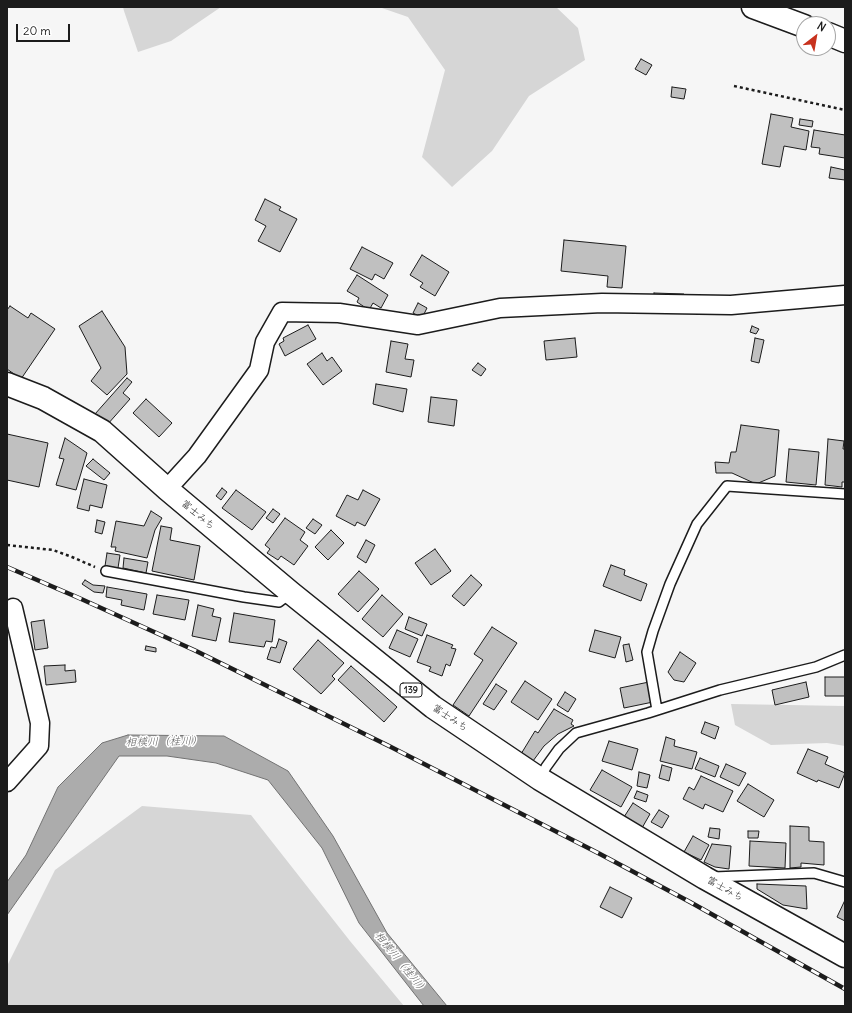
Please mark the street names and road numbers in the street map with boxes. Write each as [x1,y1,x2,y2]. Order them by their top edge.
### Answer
street label: 富士みち [179,498,217,532]
road number: 139 [400,683,422,697]
street label: 富士みち [430,702,470,734]
street label: 富士みち [705,874,745,904]

